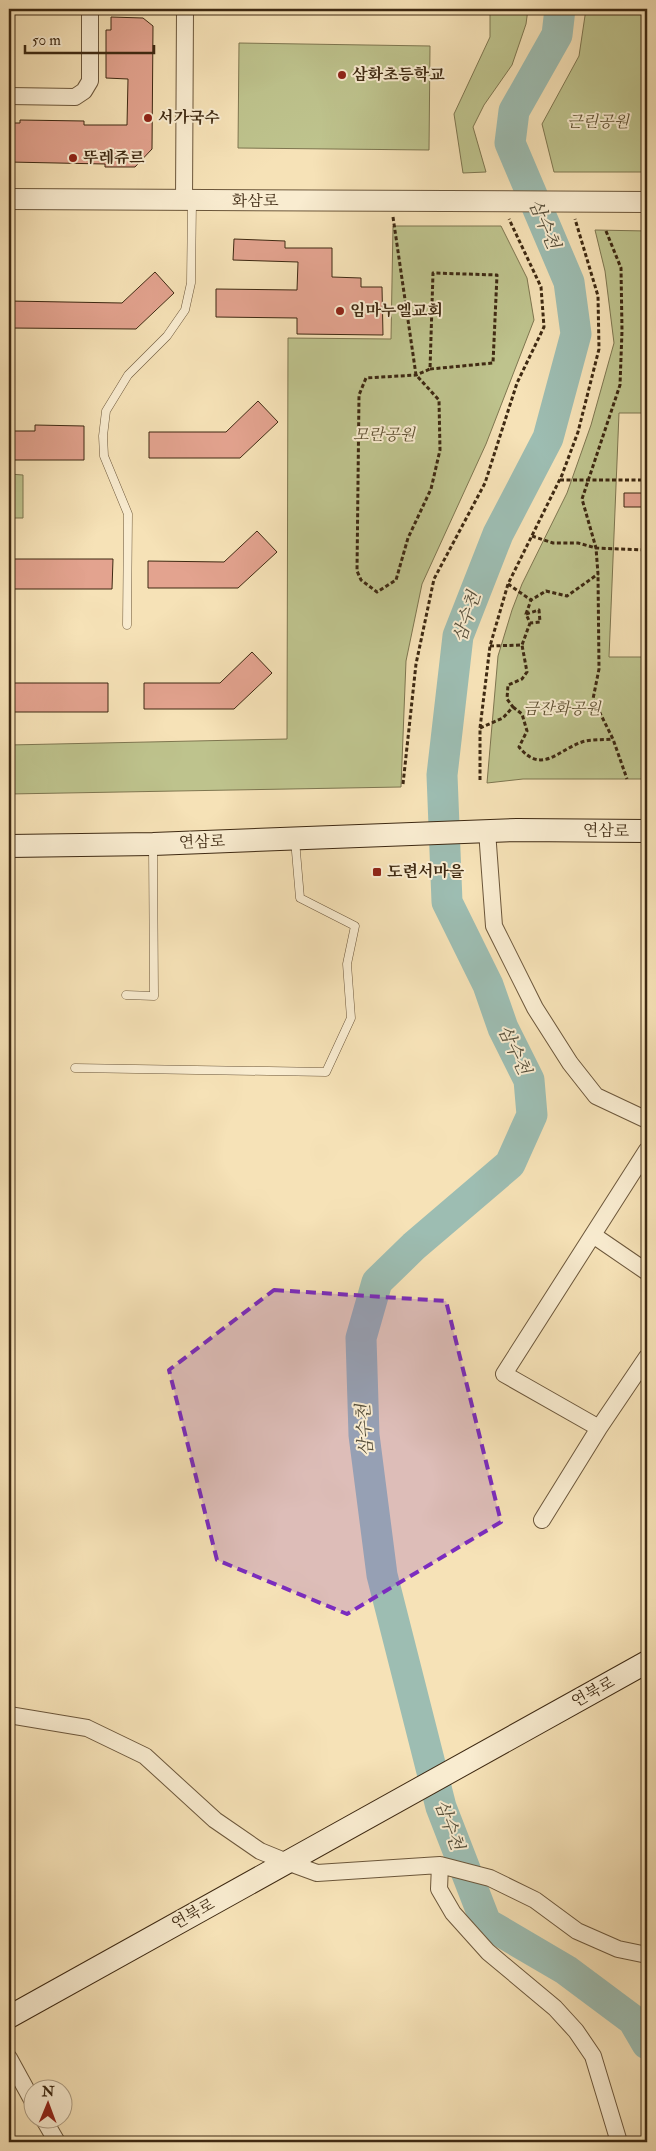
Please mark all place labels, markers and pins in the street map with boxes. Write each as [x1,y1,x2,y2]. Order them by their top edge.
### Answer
place label: 삼화초등학교 [352,65,445,85]
marker: 삼화초등학교 [336,69,348,81]
place label: 서가국수 [158,108,220,128]
marker: 서가국수 [142,112,154,124]
place label: 뚜레쥬르 [83,148,145,168]
marker: 뚜레쥬르 [67,152,79,164]
place label: 임마누엘교회 [350,301,443,321]
marker: 임마누엘교회 [334,305,346,317]
place label: 도련서마을 [387,862,465,882]
marker: 도련서마을 [371,866,383,878]

